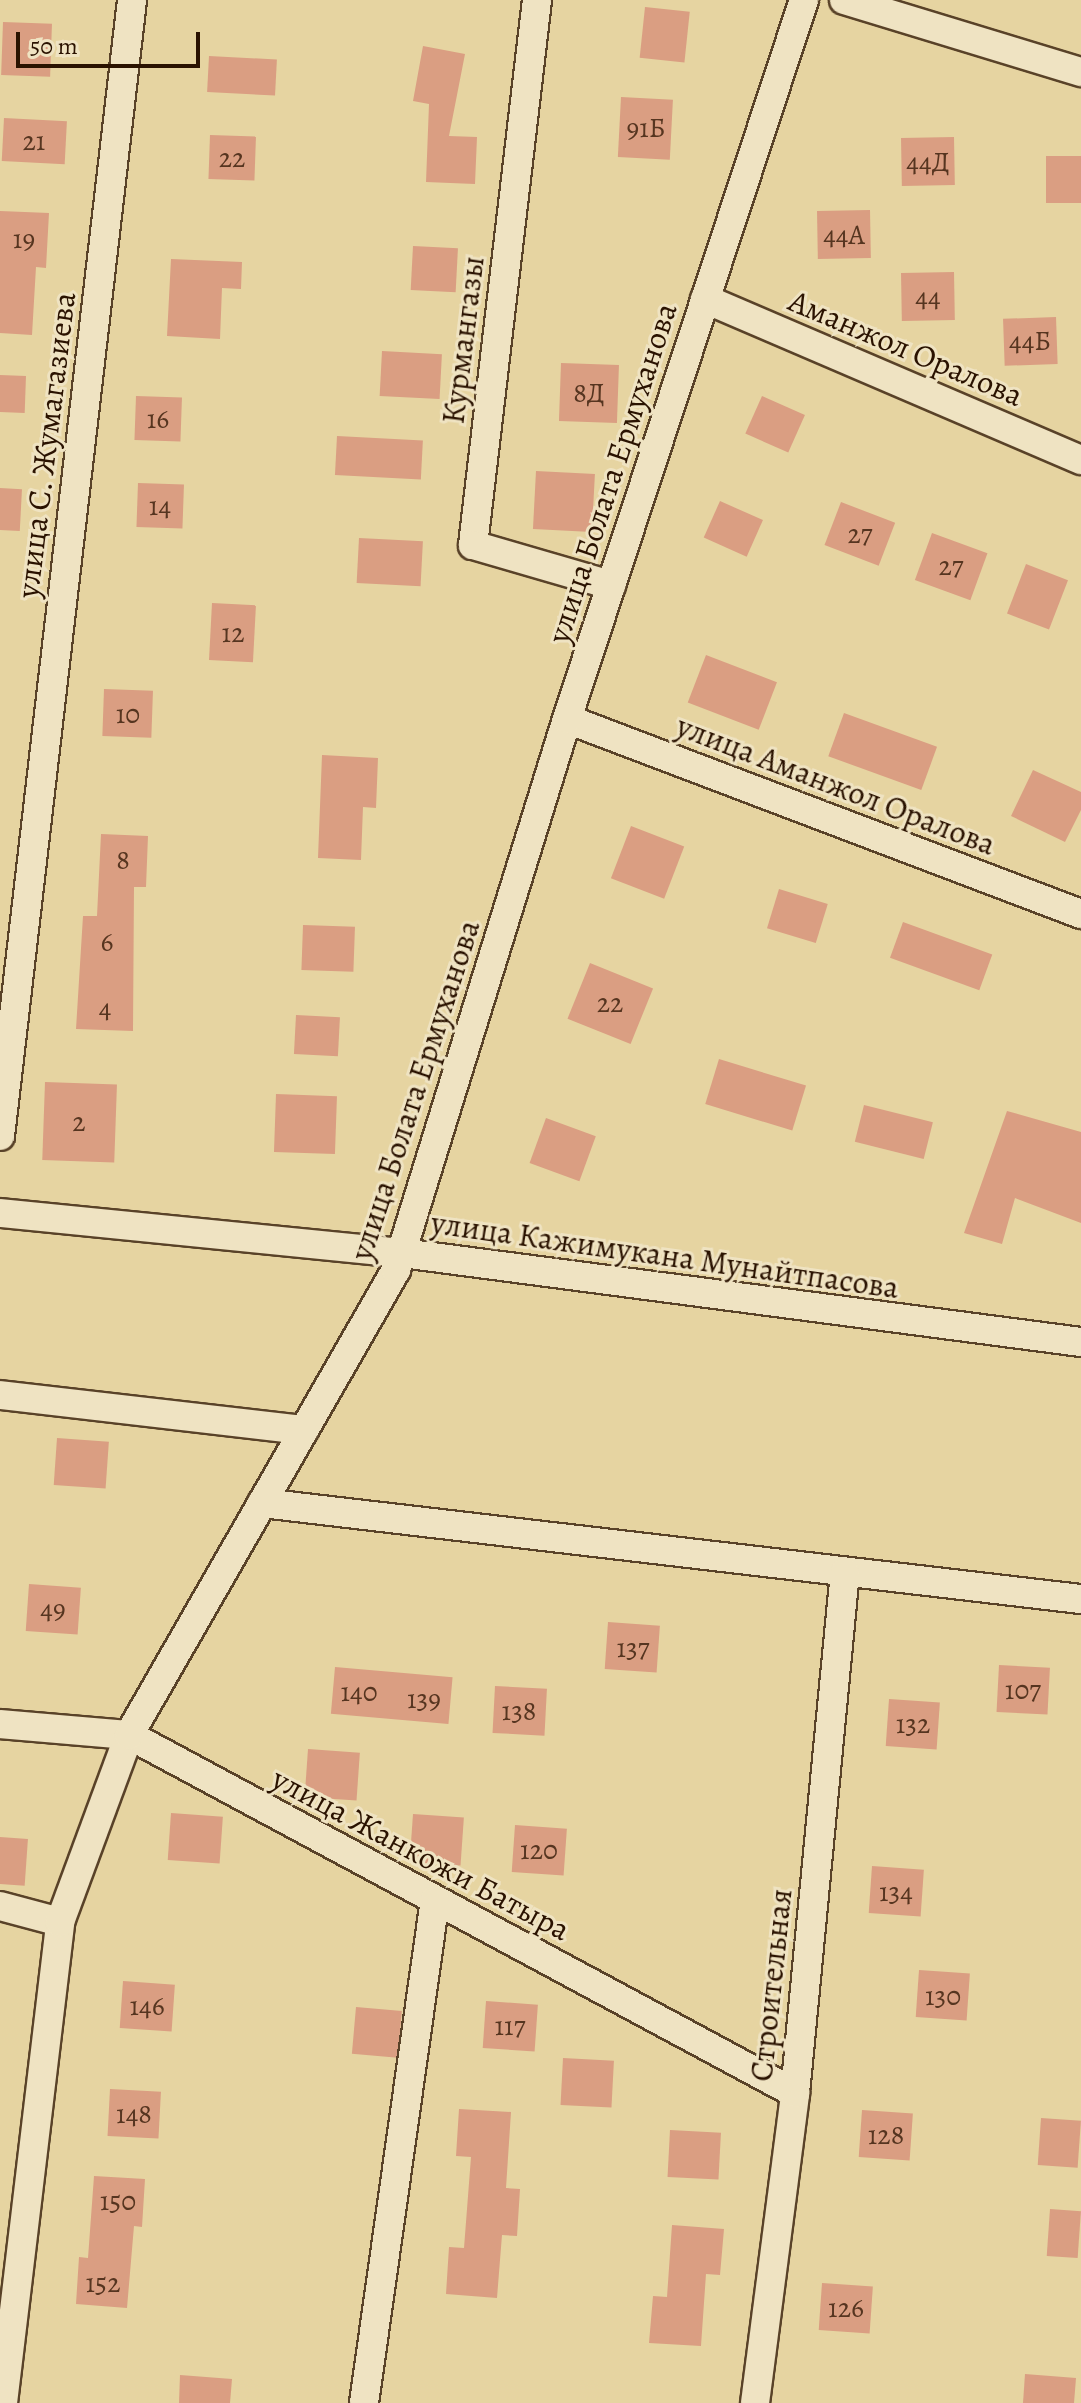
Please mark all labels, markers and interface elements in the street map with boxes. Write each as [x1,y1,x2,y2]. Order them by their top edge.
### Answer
scale bar [20,16,204,66]
text: 50 m [30,30,78,62]
house number: 91Б [626,111,666,145]
house number: 21 [23,124,45,158]
house number: 22 [219,141,245,175]
house number: 44Д [906,145,950,179]
house number: 44А [823,218,865,252]
house number: 19 [13,222,35,256]
street label: Курмангазы [434,254,492,426]
house number: 44 [915,280,941,314]
street label: Аманжол Оралова [783,281,1029,415]
street label: улица С. Жумагазиева [8,290,84,600]
street label: улица Болата Ермуханова [539,298,685,648]
house number: 44Б [1009,324,1051,358]
house number: 8Д [573,376,605,410]
house number: 16 [147,402,169,436]
house number: 14 [149,489,171,523]
house number: 27 [847,517,873,551]
house number: 27 [938,549,964,583]
house number: 12 [222,616,244,650]
house number: 10 [116,697,140,731]
street label: улица Аманжол Оралова [671,706,1001,864]
house number: 8 [116,843,130,877]
street label: улица Болата Ермуханова [342,915,488,1265]
house number: 6 [101,925,113,959]
house number: 22 [597,986,623,1020]
house number: 4 [99,991,111,1025]
house number: 2 [72,1105,86,1139]
street label: улица Кажимукана Мунайтпасова [429,1203,901,1307]
house number: 49 [40,1592,66,1626]
house number: 137 [617,1631,649,1665]
house number: 107 [1005,1673,1041,1707]
house number: 140 [340,1675,378,1709]
house number: 139 [407,1682,441,1716]
house number: 138 [502,1694,536,1728]
house number: 132 [896,1707,930,1741]
street label: улица Жанкожи Батыра [265,1759,577,1949]
house number: 120 [520,1833,558,1867]
house number: 134 [879,1875,913,1909]
street label: Строительная [742,1887,800,2083]
house number: 130 [925,1979,961,2013]
house number: 146 [129,1989,165,2023]
house number: 117 [495,2009,525,2043]
house number: 148 [116,2097,152,2131]
house number: 128 [868,2118,904,2152]
house number: 150 [100,2184,136,2218]
house number: 152 [86,2266,120,2300]
house number: 126 [828,2291,864,2325]

